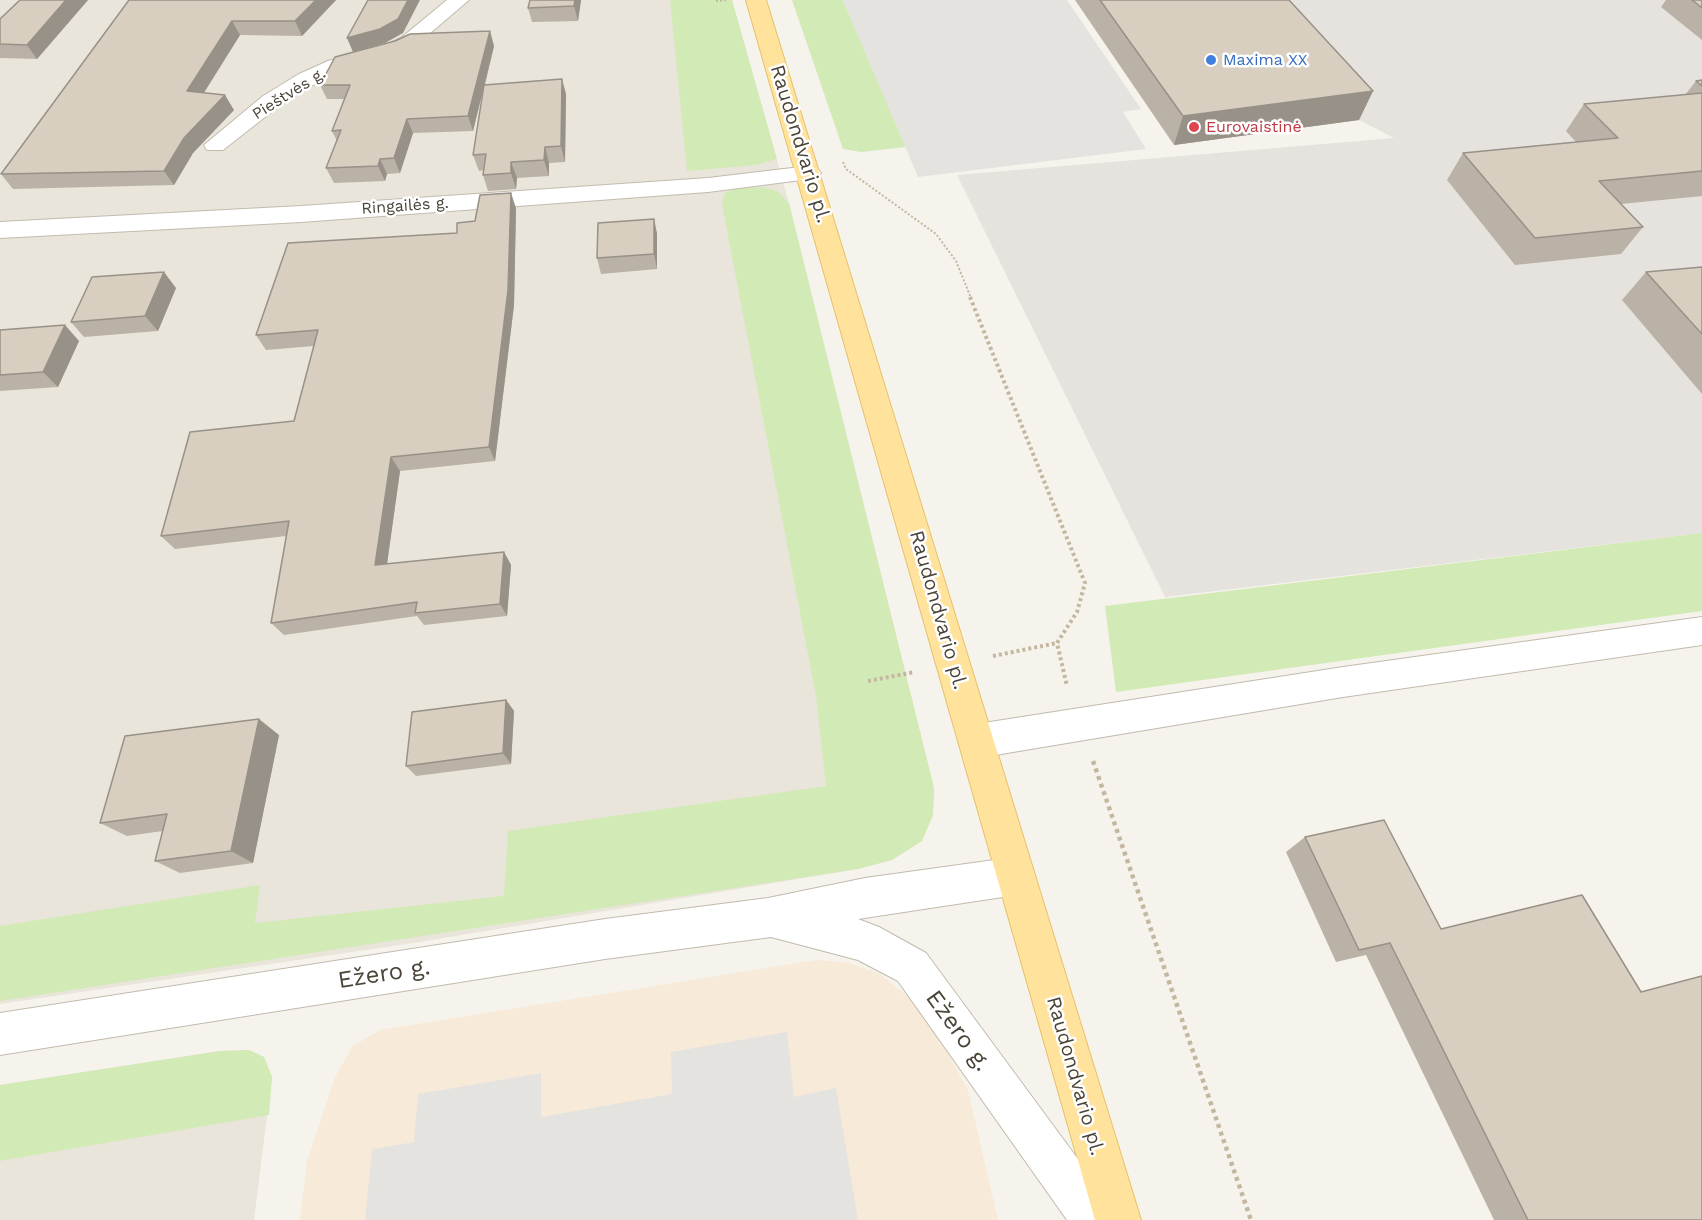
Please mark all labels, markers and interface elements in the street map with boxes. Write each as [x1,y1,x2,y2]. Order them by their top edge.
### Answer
place label: Maxima XX [1223,50,1307,70]
marker: Maxima XX [1204,53,1218,67]
street label: Raudondvario pl. [765,62,835,226]
street label: Pieštvės g. [249,64,329,124]
place label: Eurovaistinė [1206,117,1302,137]
marker: Eurovaistinė [1187,120,1201,134]
street label: Ringailės g. [361,193,449,219]
street label: Raudondvario pl. [904,528,972,692]
street label: Ežero g. [336,953,432,995]
street label: Ežero g. [919,985,997,1077]
street label: Raudondvario pl. [1041,994,1109,1158]

